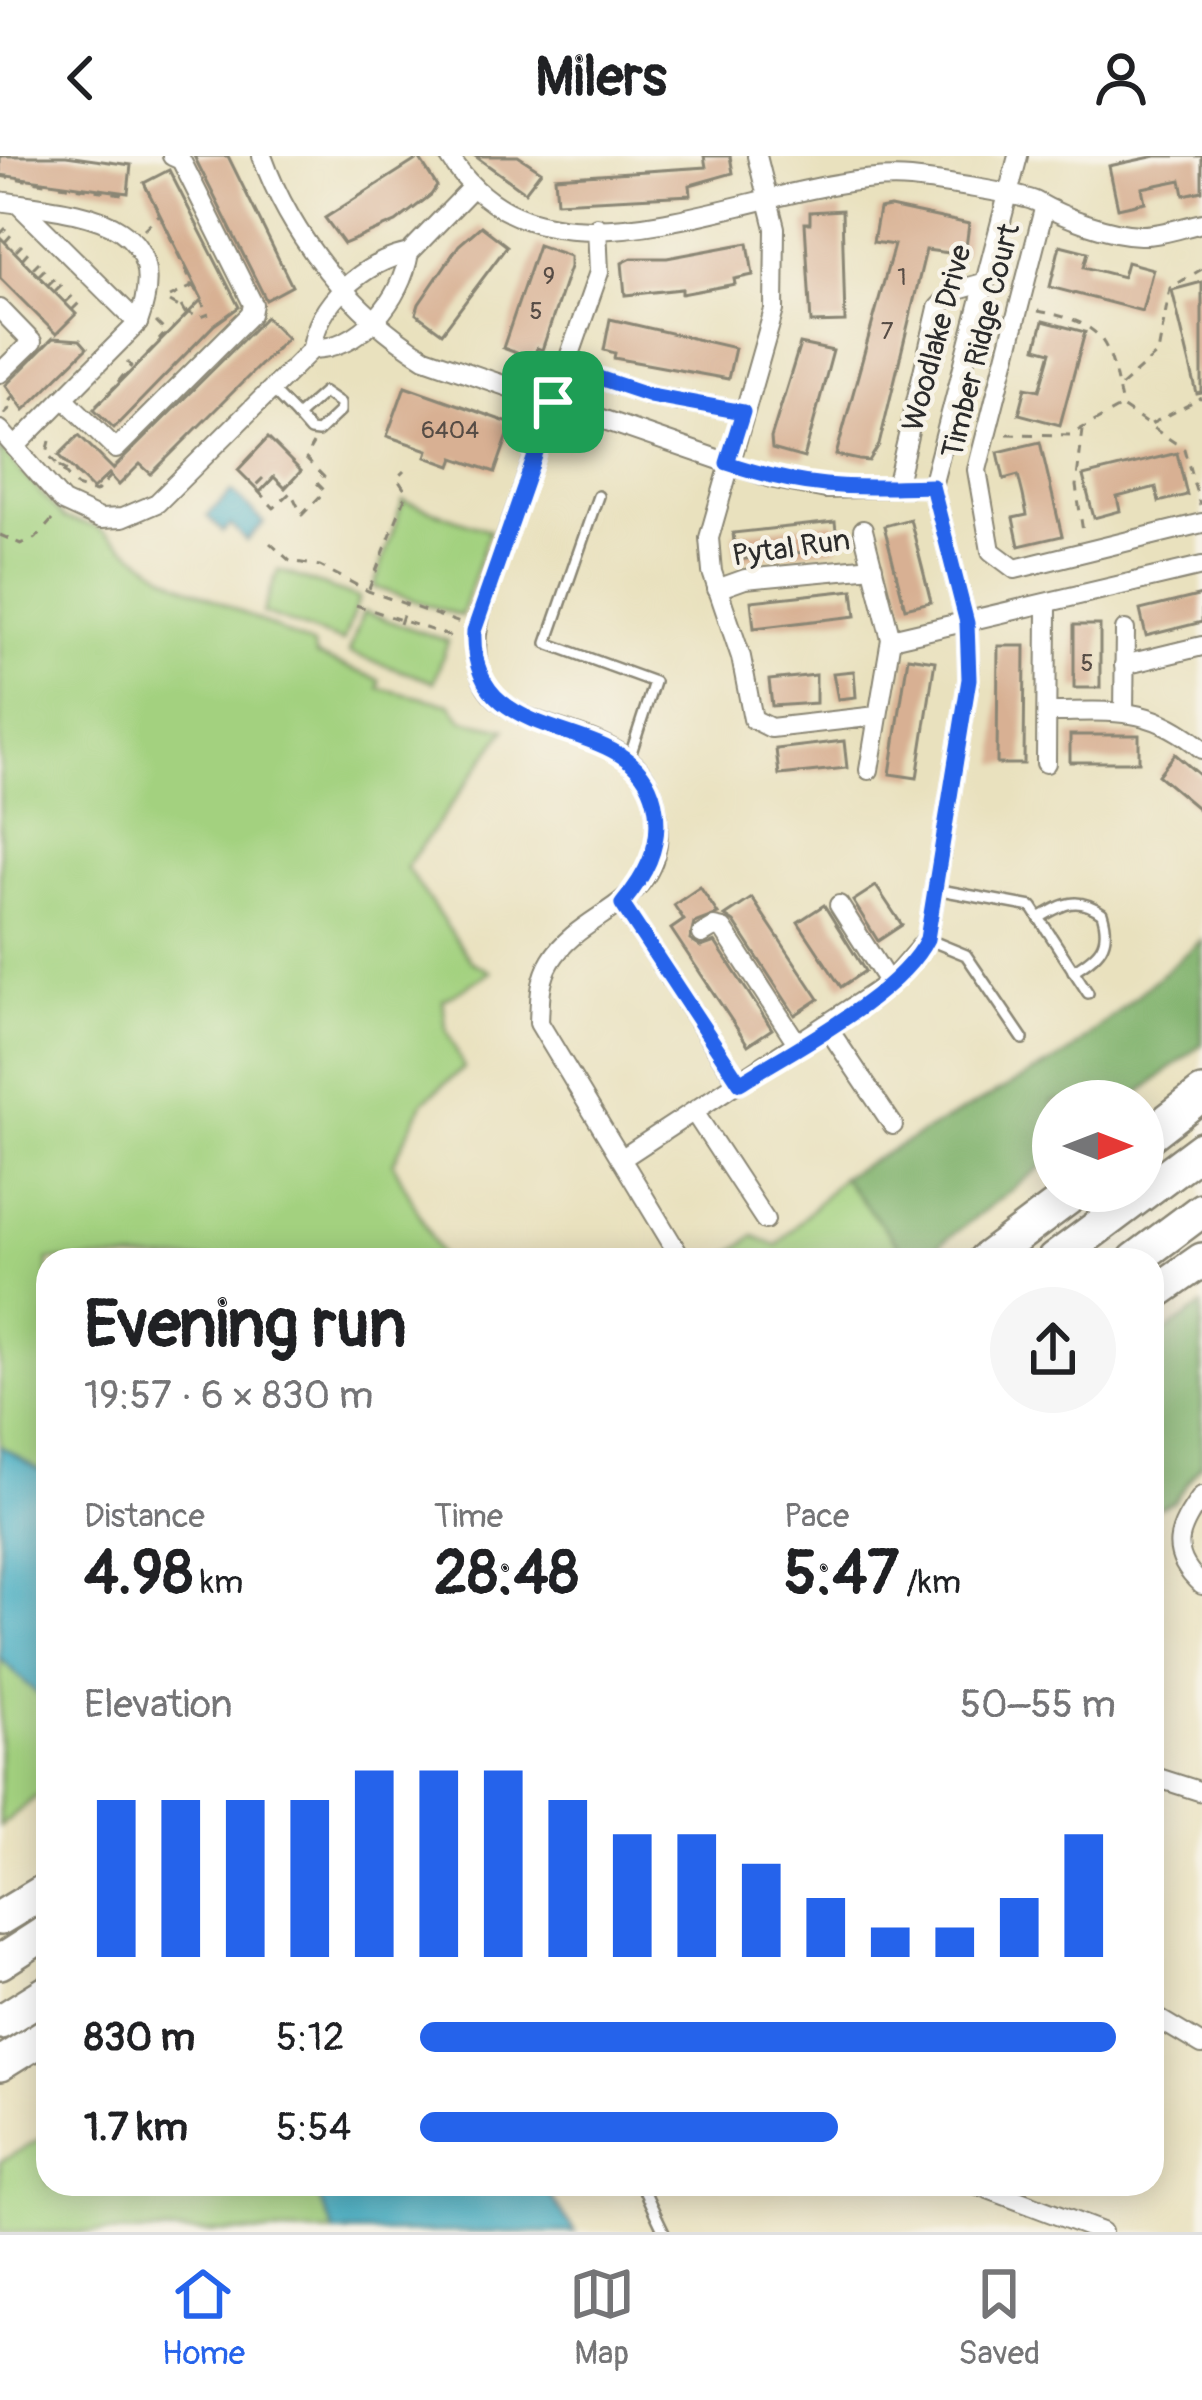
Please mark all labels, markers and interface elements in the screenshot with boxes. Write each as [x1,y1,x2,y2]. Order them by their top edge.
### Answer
text: Milers [535,44,667,112]
icon: back [48,45,114,111]
icon: person [1088,45,1154,111]
street label: Timber Ridge Court [934,219,1028,462]
street label: Woodlake Drive [894,241,980,435]
house number: 9 [543,262,555,291]
house number: 1 [897,263,907,292]
house number: 5 [529,297,543,326]
house number: 7 [881,317,894,346]
pin [502,351,604,453]
icon: arrive [520,369,586,435]
house number: 6404 [421,416,479,445]
street label: Pytal Run [730,521,852,575]
house number: 5 [1080,649,1094,678]
north arrow [1032,1080,1164,1212]
map controls [1032,1080,1164,1212]
text: Evening run [84,1284,407,1367]
button: share [990,1287,1116,1413]
text: 19:57 · 6 × 830 m [84,1371,373,1420]
text: Distance [84,1496,205,1537]
text: Time [434,1496,503,1537]
text: Pace [784,1496,849,1537]
text: 4.98 [84,1537,193,1612]
text: 28:48 [434,1537,579,1612]
text: 5:47 [784,1537,899,1612]
text: km [193,1562,243,1603]
text: /km [899,1562,961,1603]
text: Elevation [84,1680,233,1729]
text: 50–55 m [960,1680,1116,1729]
text: 830 m [84,2013,195,2062]
text: 5:12 [276,2013,345,2062]
text: 1.7 km [84,2103,188,2152]
text: 5:54 [276,2103,351,2152]
tab: Home [162,2261,245,2374]
tab: Map [569,2261,635,2374]
tab: Saved [958,2261,1040,2374]

